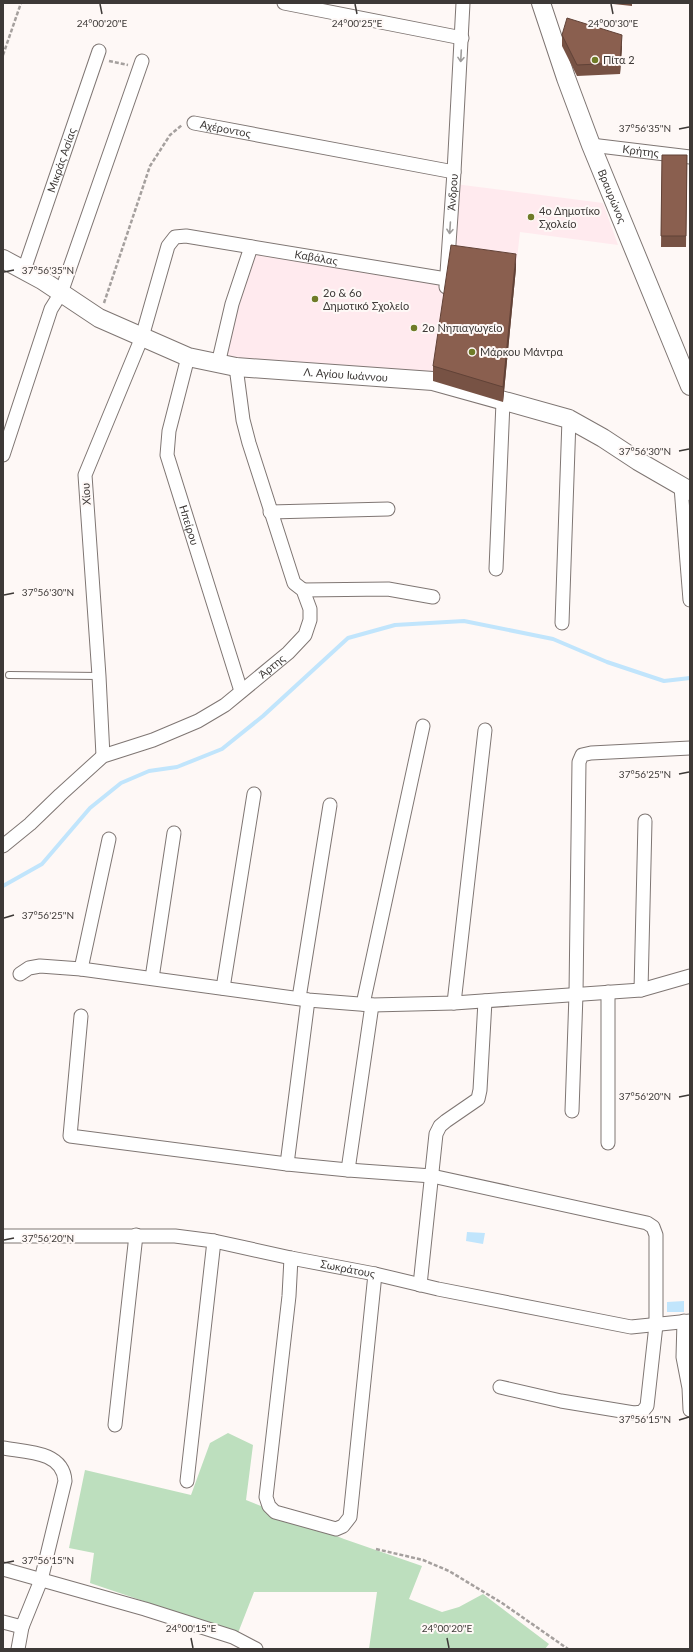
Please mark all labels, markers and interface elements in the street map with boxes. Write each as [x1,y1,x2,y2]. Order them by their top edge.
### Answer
text: 24°00'20"E [77,17,127,29]
text: 24°00'25"E [332,17,382,29]
text: 24°00'30"E [588,17,638,29]
one-way arrow [458,49,465,62]
place label: Πίτα 2 [603,53,635,66]
marker: Πίτα 2 [590,55,600,65]
street label: Αχέροντος [199,117,252,140]
text: 37°56'35"N [619,122,671,134]
street label: Μικράς Ασίας [44,126,78,194]
street label: Κρήτης [622,142,660,159]
street label: Βραυρώνος [596,167,629,225]
street label: Άνδρου [444,173,460,211]
place label: 4ο Δημοτίκο Σχολείο [539,204,600,230]
marker: 4ο Δημοτίκο Σχολείο [526,212,536,222]
one-way arrow [447,221,454,234]
street label: Καβάλας [294,247,339,267]
text: 37°56'35"N [22,264,74,276]
place label: 2ο & 6ο Δημοτικό Σχολείο [323,286,409,312]
marker: 2ο & 6ο Δημοτικό Σχολείο [310,294,320,304]
place label: 2ο Νηπιαγωγείο [422,321,502,334]
marker: 2ο Νηπιαγωγείο [409,323,419,333]
place label: Μάρκου Μάντρα [480,345,563,358]
marker: Μάρκου Μάντρα [467,347,477,357]
street label: Λ. Αγίου Ιωάννου [303,365,388,384]
text: 37°56'30"N [619,445,671,457]
street label: Χίου [78,483,93,506]
street label: Ηπείρου [177,503,202,547]
text: 37°56'30"N [22,586,74,598]
street label: Άρτης [256,651,287,681]
text: 37°56'25"N [619,768,671,780]
text: 37°56'25"N [22,909,74,921]
text: 37°56'20"N [619,1090,671,1102]
text: 37°56'20"N [22,1232,74,1244]
street label: Σωκράτους [319,1257,376,1280]
text: 37°56'15"N [619,1413,671,1425]
text: 37°56'15"N [22,1554,74,1566]
text: 24°00'15"E [166,1622,216,1634]
text: 24°00'20"E [422,1622,472,1634]

